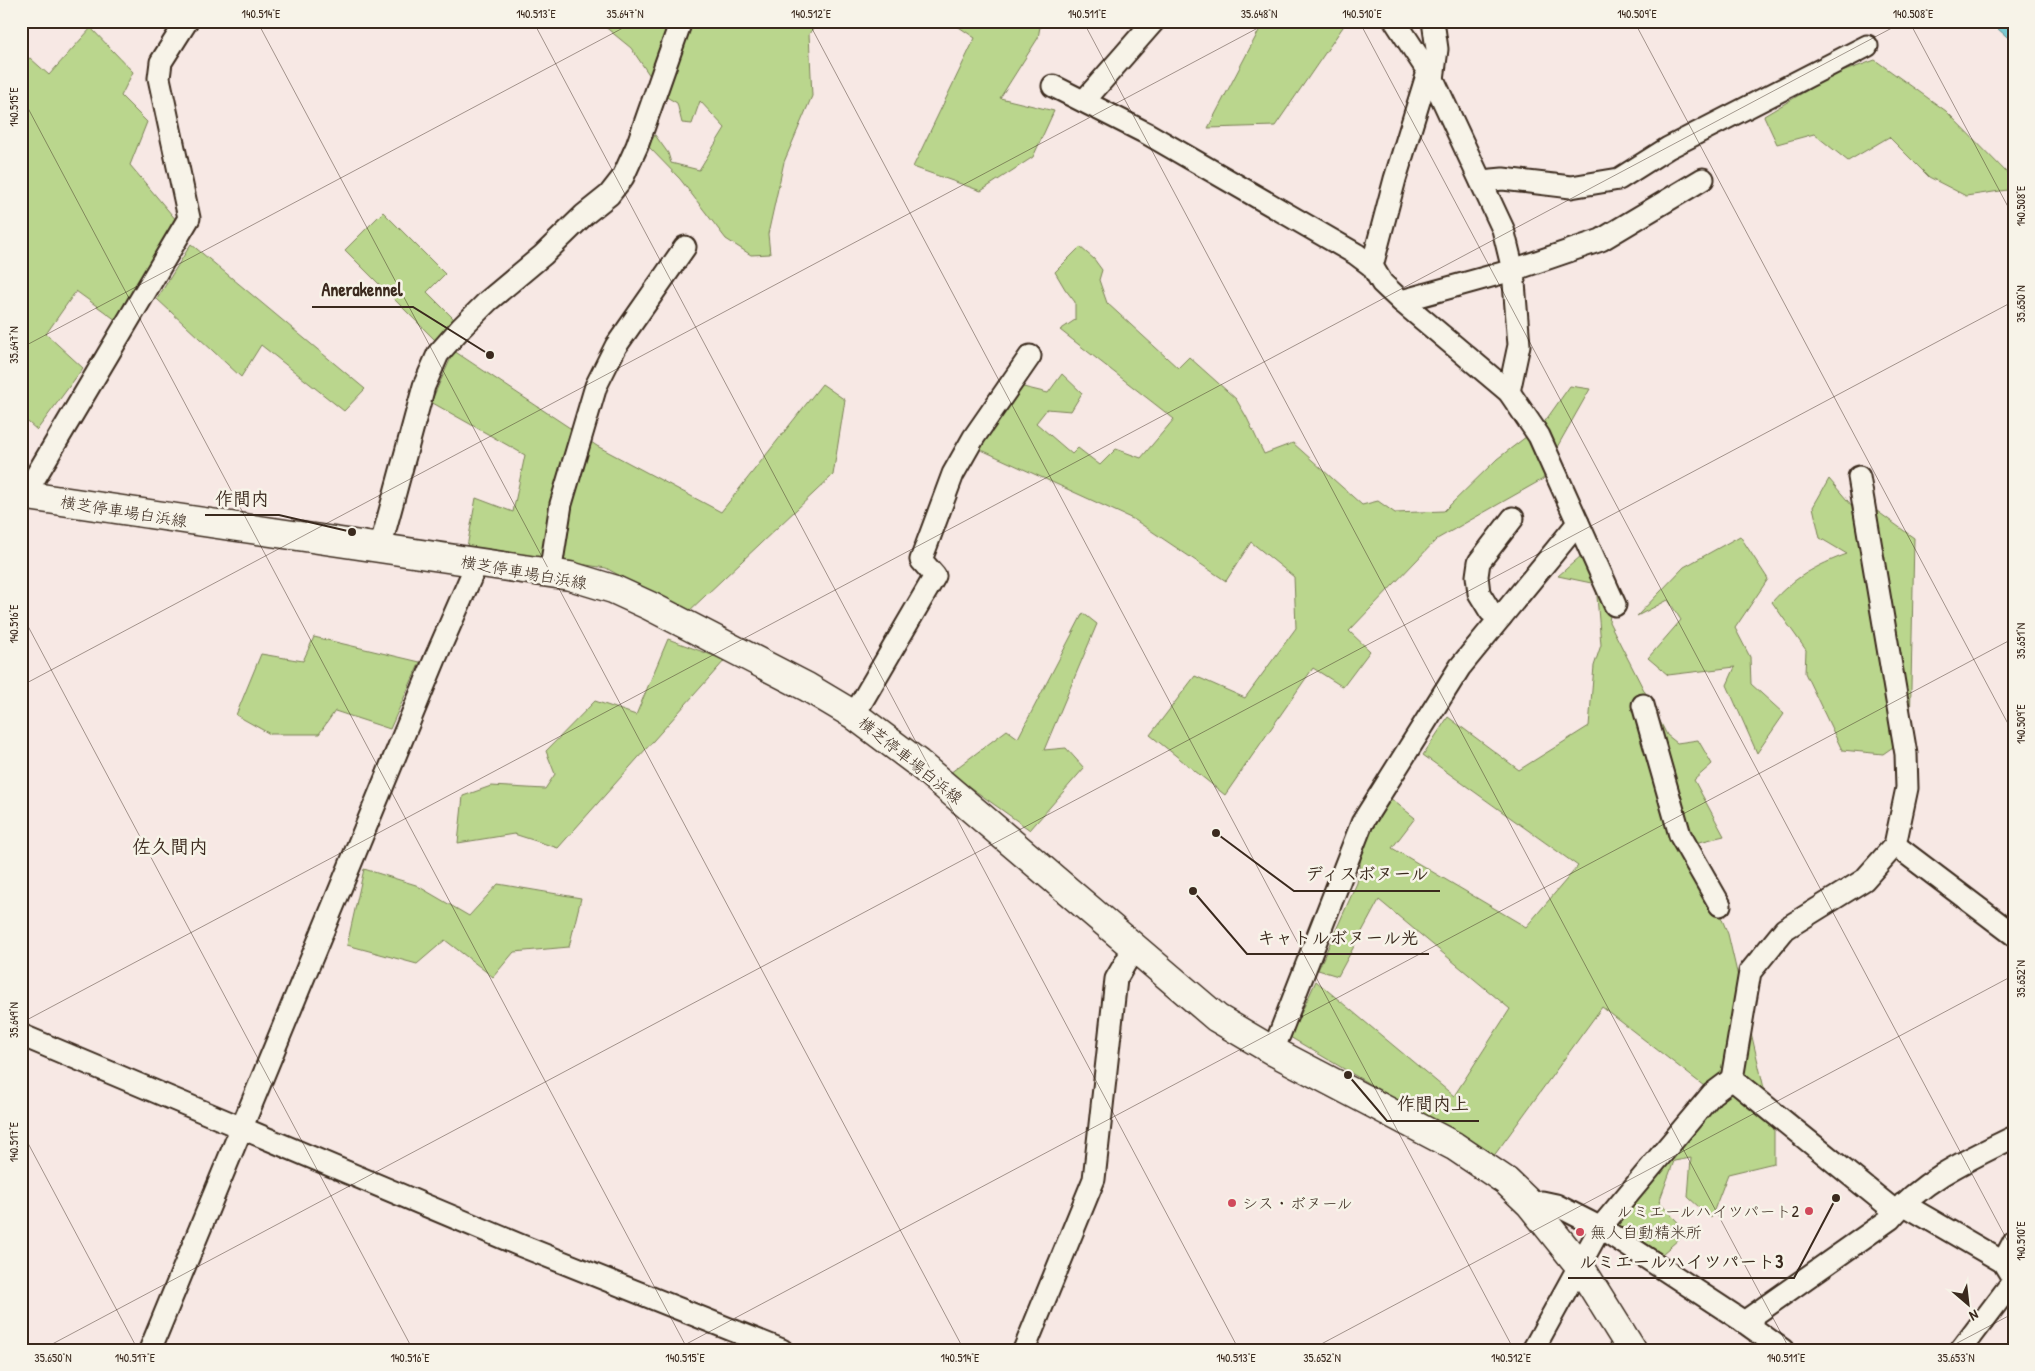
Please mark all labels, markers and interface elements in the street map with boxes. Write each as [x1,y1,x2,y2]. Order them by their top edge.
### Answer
text: 140.514°E [242,5,281,22]
text: 140.513°E [516,5,557,22]
text: 35.647°N [606,5,644,22]
text: 140.512°E [791,5,832,22]
text: 140.511°E [1068,5,1107,22]
text: 35.648°N [1241,5,1277,22]
text: 140.510°E [1342,5,1383,22]
text: 140.509°E [1617,5,1658,22]
text: 140.508°E [1893,5,1934,22]
text: 140.515°E [5,87,22,127]
text: 140.508°E [2012,185,2029,226]
callout: Anerakennel [312,274,413,307]
text: Anerakennel [322,277,404,302]
text: 35.650°N [2012,285,2029,323]
text: 35.647°N [5,326,22,364]
callout: 作間内 [205,482,279,515]
text: 作間内 [215,486,269,511]
street label: 横芝停車場白浜線 [59,490,189,532]
street label: 横芝停車場白浜線 [459,550,589,594]
text: 140.516°E [5,604,22,644]
text: 35.651°N [2012,623,2029,659]
text: 140.509°E [2012,703,2029,744]
street label: 横芝停車場白浜線 [854,711,968,809]
district label: 佐久間内 [132,833,208,859]
callout: ディスボヌール [1294,858,1440,891]
text: ディスボヌール [1305,861,1429,886]
callout: キャトルボヌール光 [1247,921,1429,954]
text: キャトルボヌール光 [1257,925,1419,950]
text: 35.652°N [2012,960,2029,998]
text: 35.649°N [5,1002,22,1038]
callout: 作間内上 [1387,1088,1479,1121]
text: 作間内上 [1397,1091,1469,1116]
text: 140.517°E [5,1121,22,1162]
place label: シス・ボヌール [1242,1192,1353,1214]
marker: シス・ボヌール [1226,1197,1238,1209]
place label: ルミエールハイツパート2 [1617,1200,1800,1222]
marker: ルミエールハイツパート2 [1803,1205,1815,1217]
text: 140.510°E [2012,1220,2029,1261]
place label: 無人自動精米所 [1590,1221,1702,1243]
marker: 無人自動精米所 [1574,1226,1586,1238]
callout: ルミエールハイツパート3 [1568,1245,1794,1278]
text: ルミエールハイツパート3 [1579,1249,1783,1274]
north arrow [1942,1278,1992,1328]
text: N [1966,1306,1982,1326]
text: 35.650°N [34,1349,72,1366]
text: 140.517°E [115,1349,156,1366]
text: 140.516°E [390,1349,430,1366]
text: 140.515°E [665,1349,705,1366]
text: 140.514°E [941,1349,980,1366]
text: 140.513°E [1216,1349,1257,1366]
text: 35.652°N [1303,1349,1341,1366]
text: 140.512°E [1491,1349,1532,1366]
text: 140.511°E [1767,1349,1806,1366]
text: 35.653°N [1937,1349,1975,1366]

